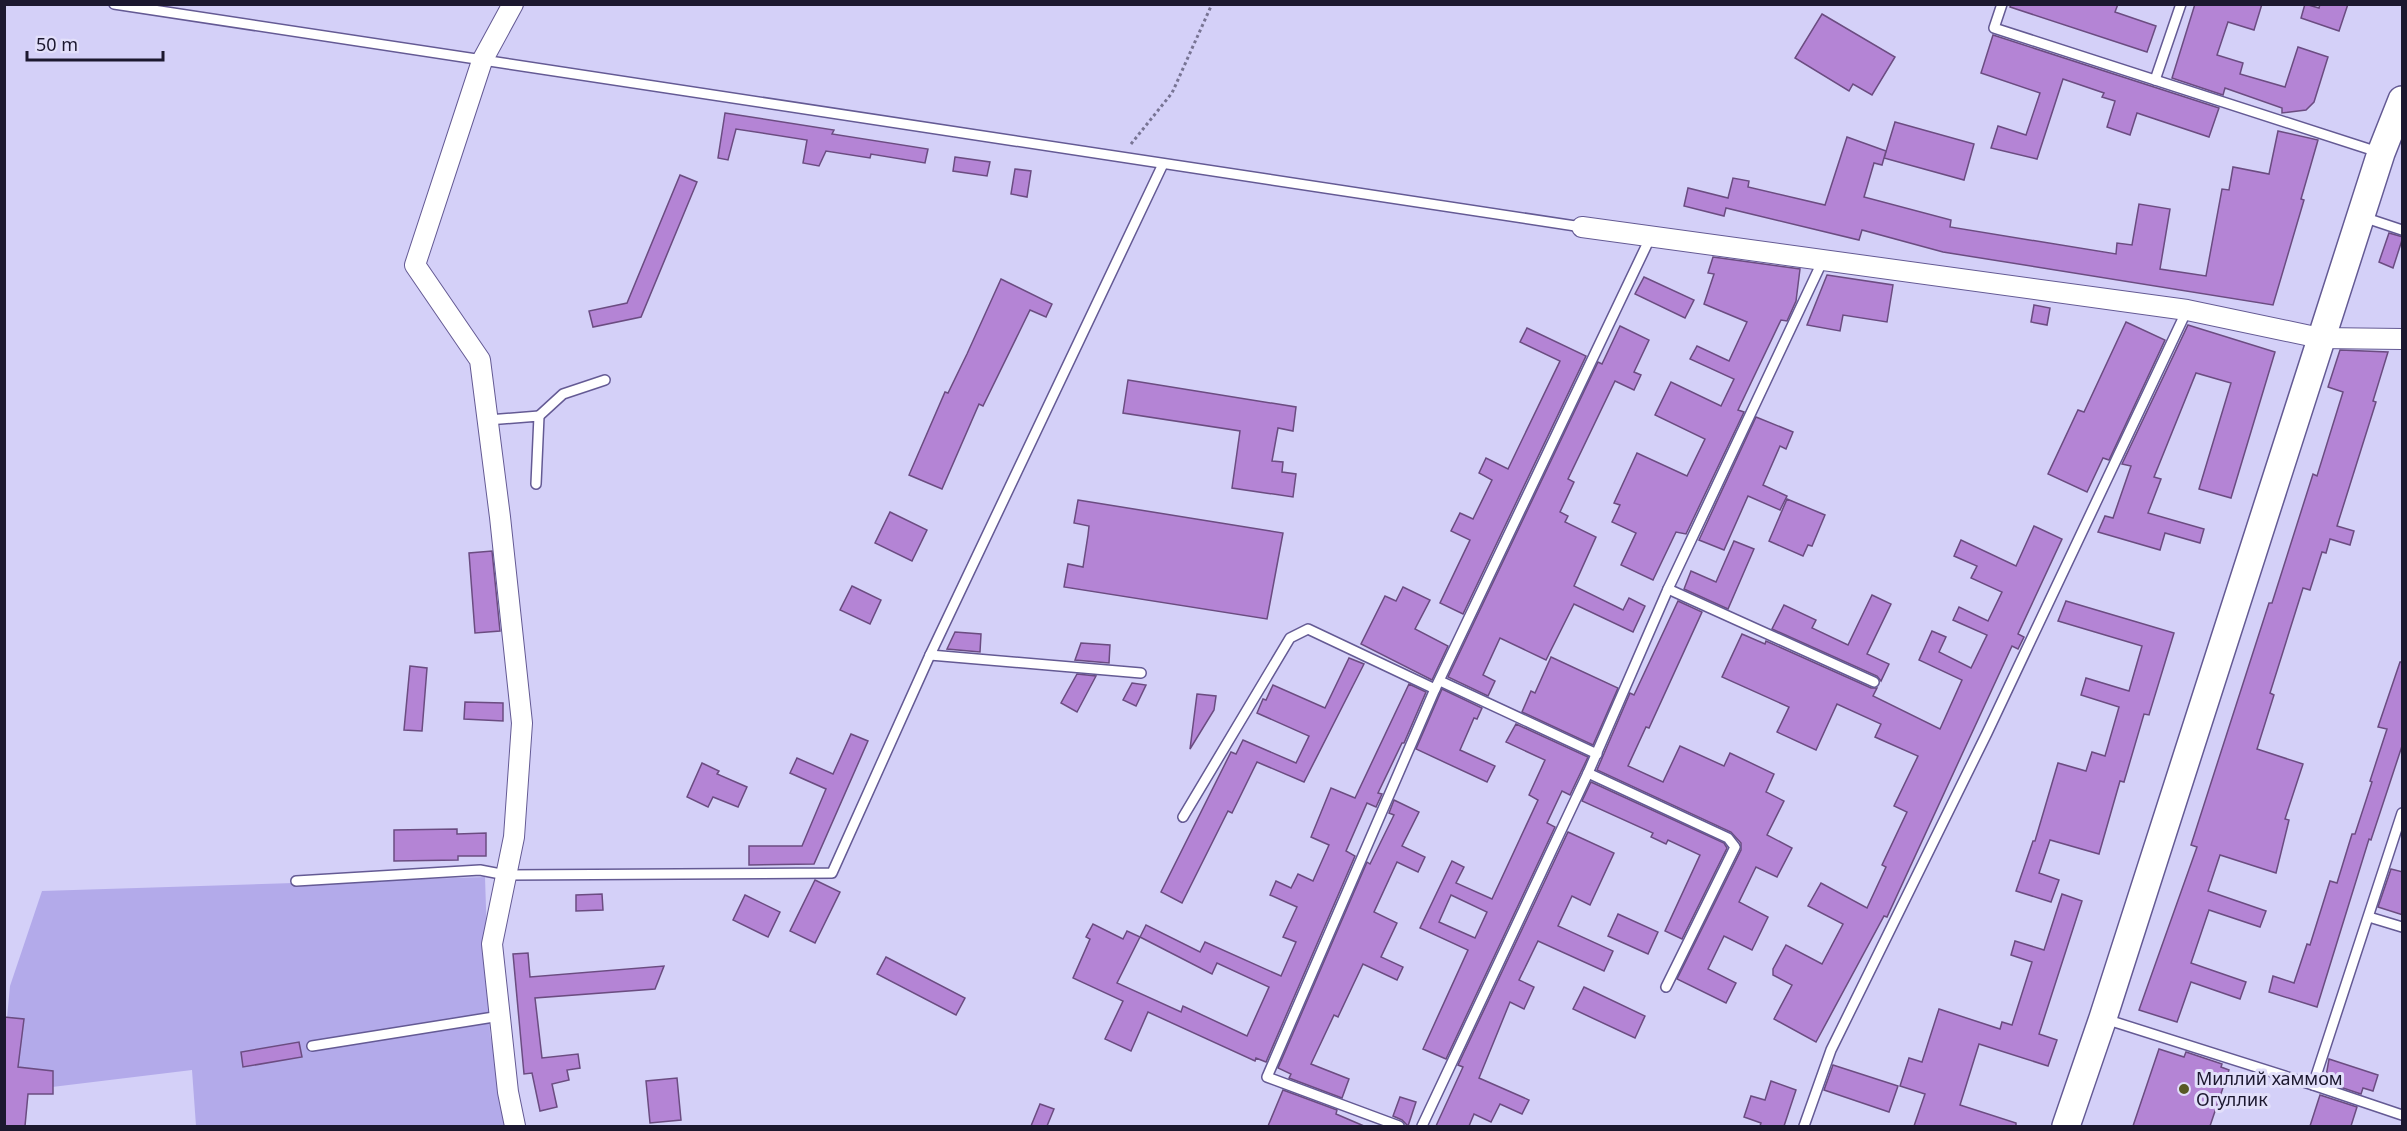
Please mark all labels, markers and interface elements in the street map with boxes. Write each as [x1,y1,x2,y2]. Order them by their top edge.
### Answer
scale bar [27,24,164,62]
text: 50 m [36,32,78,56]
place label: Миллий хаммом Огуллик [2196,1066,2343,1111]
marker: Миллий хаммом Огуллик [2177,1082,2191,1096]

